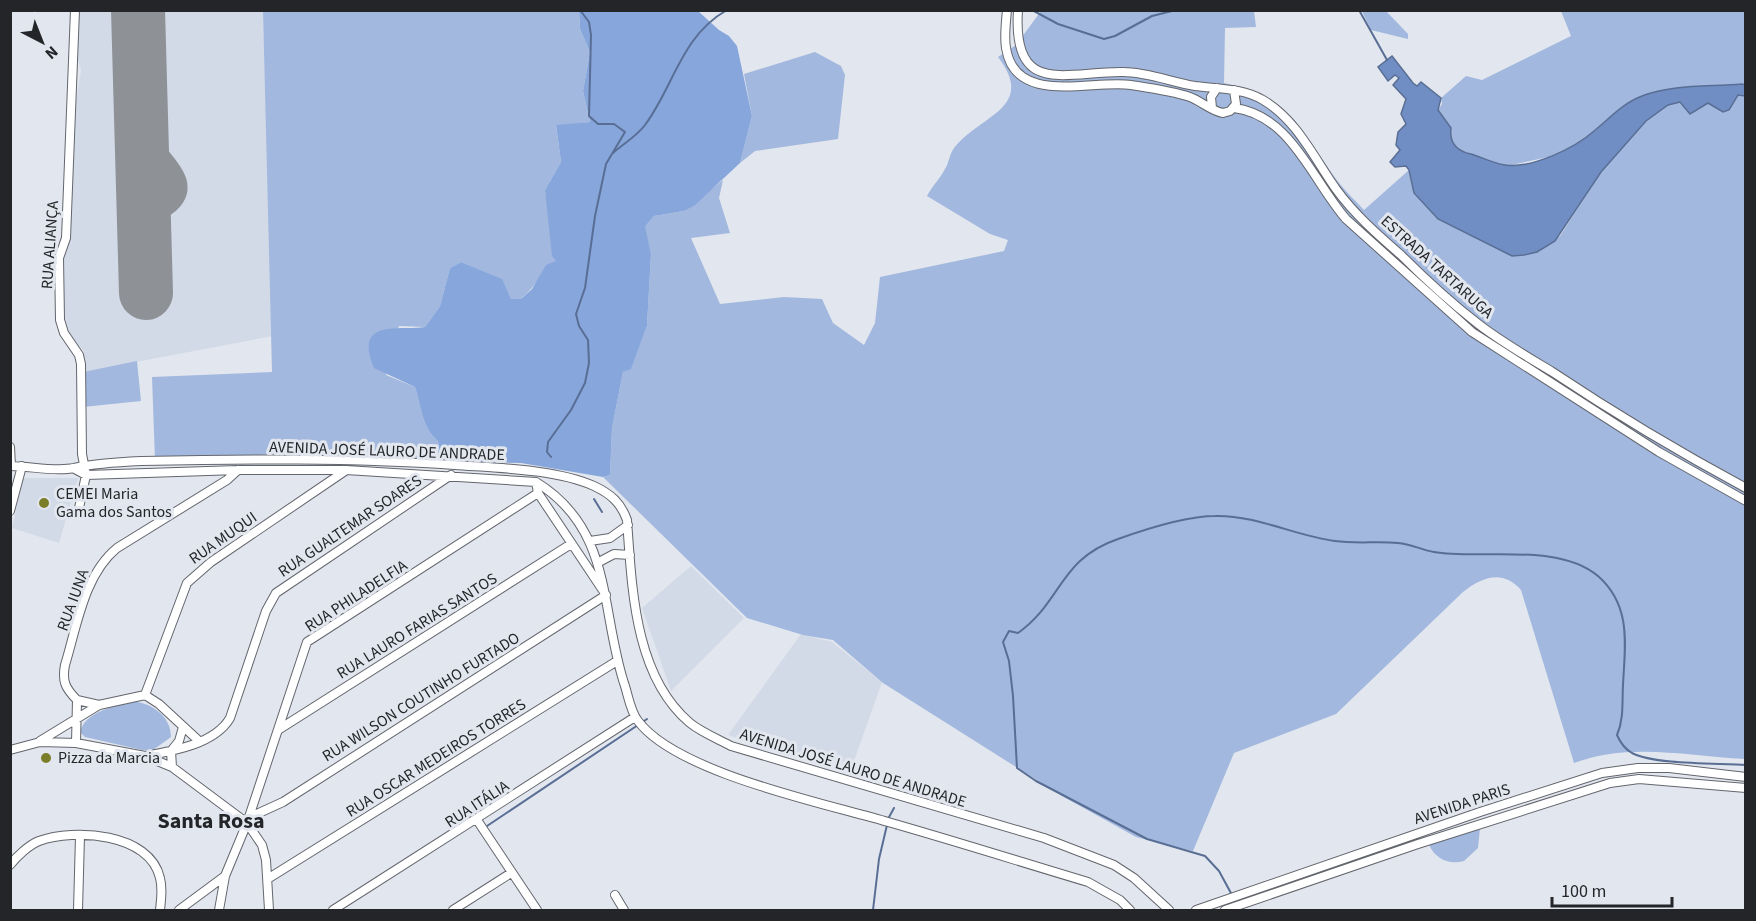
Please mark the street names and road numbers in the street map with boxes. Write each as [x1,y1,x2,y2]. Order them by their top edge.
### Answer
street label: RUA ALIANÇA [36,200,64,290]
street label: ESTRADA TARTARUGA [1376,210,1498,324]
street label: AVENIDA JOSÉ LAURO DE ANDRADE [269,436,505,466]
street label: RUA GUALTEMAR SOARES [274,470,426,582]
street label: RUA MUQUI [185,507,261,569]
street label: RUA PHILADELFIA [300,554,412,637]
street label: RUA IUNA [52,566,94,634]
street label: RUA LAURO FARIAS SANTOS [333,568,501,684]
street label: RUA WILSON COUTINHO FURTADO [318,627,524,767]
street label: RUA OSCAR MEDEIROS TORRES [342,693,530,823]
street label: AVENIDA JOSÉ LAURO DE ANDRADE [737,723,969,813]
street label: RUA ITÁLIA [441,775,514,833]
street label: AVENIDA PARIS [1411,778,1513,830]

